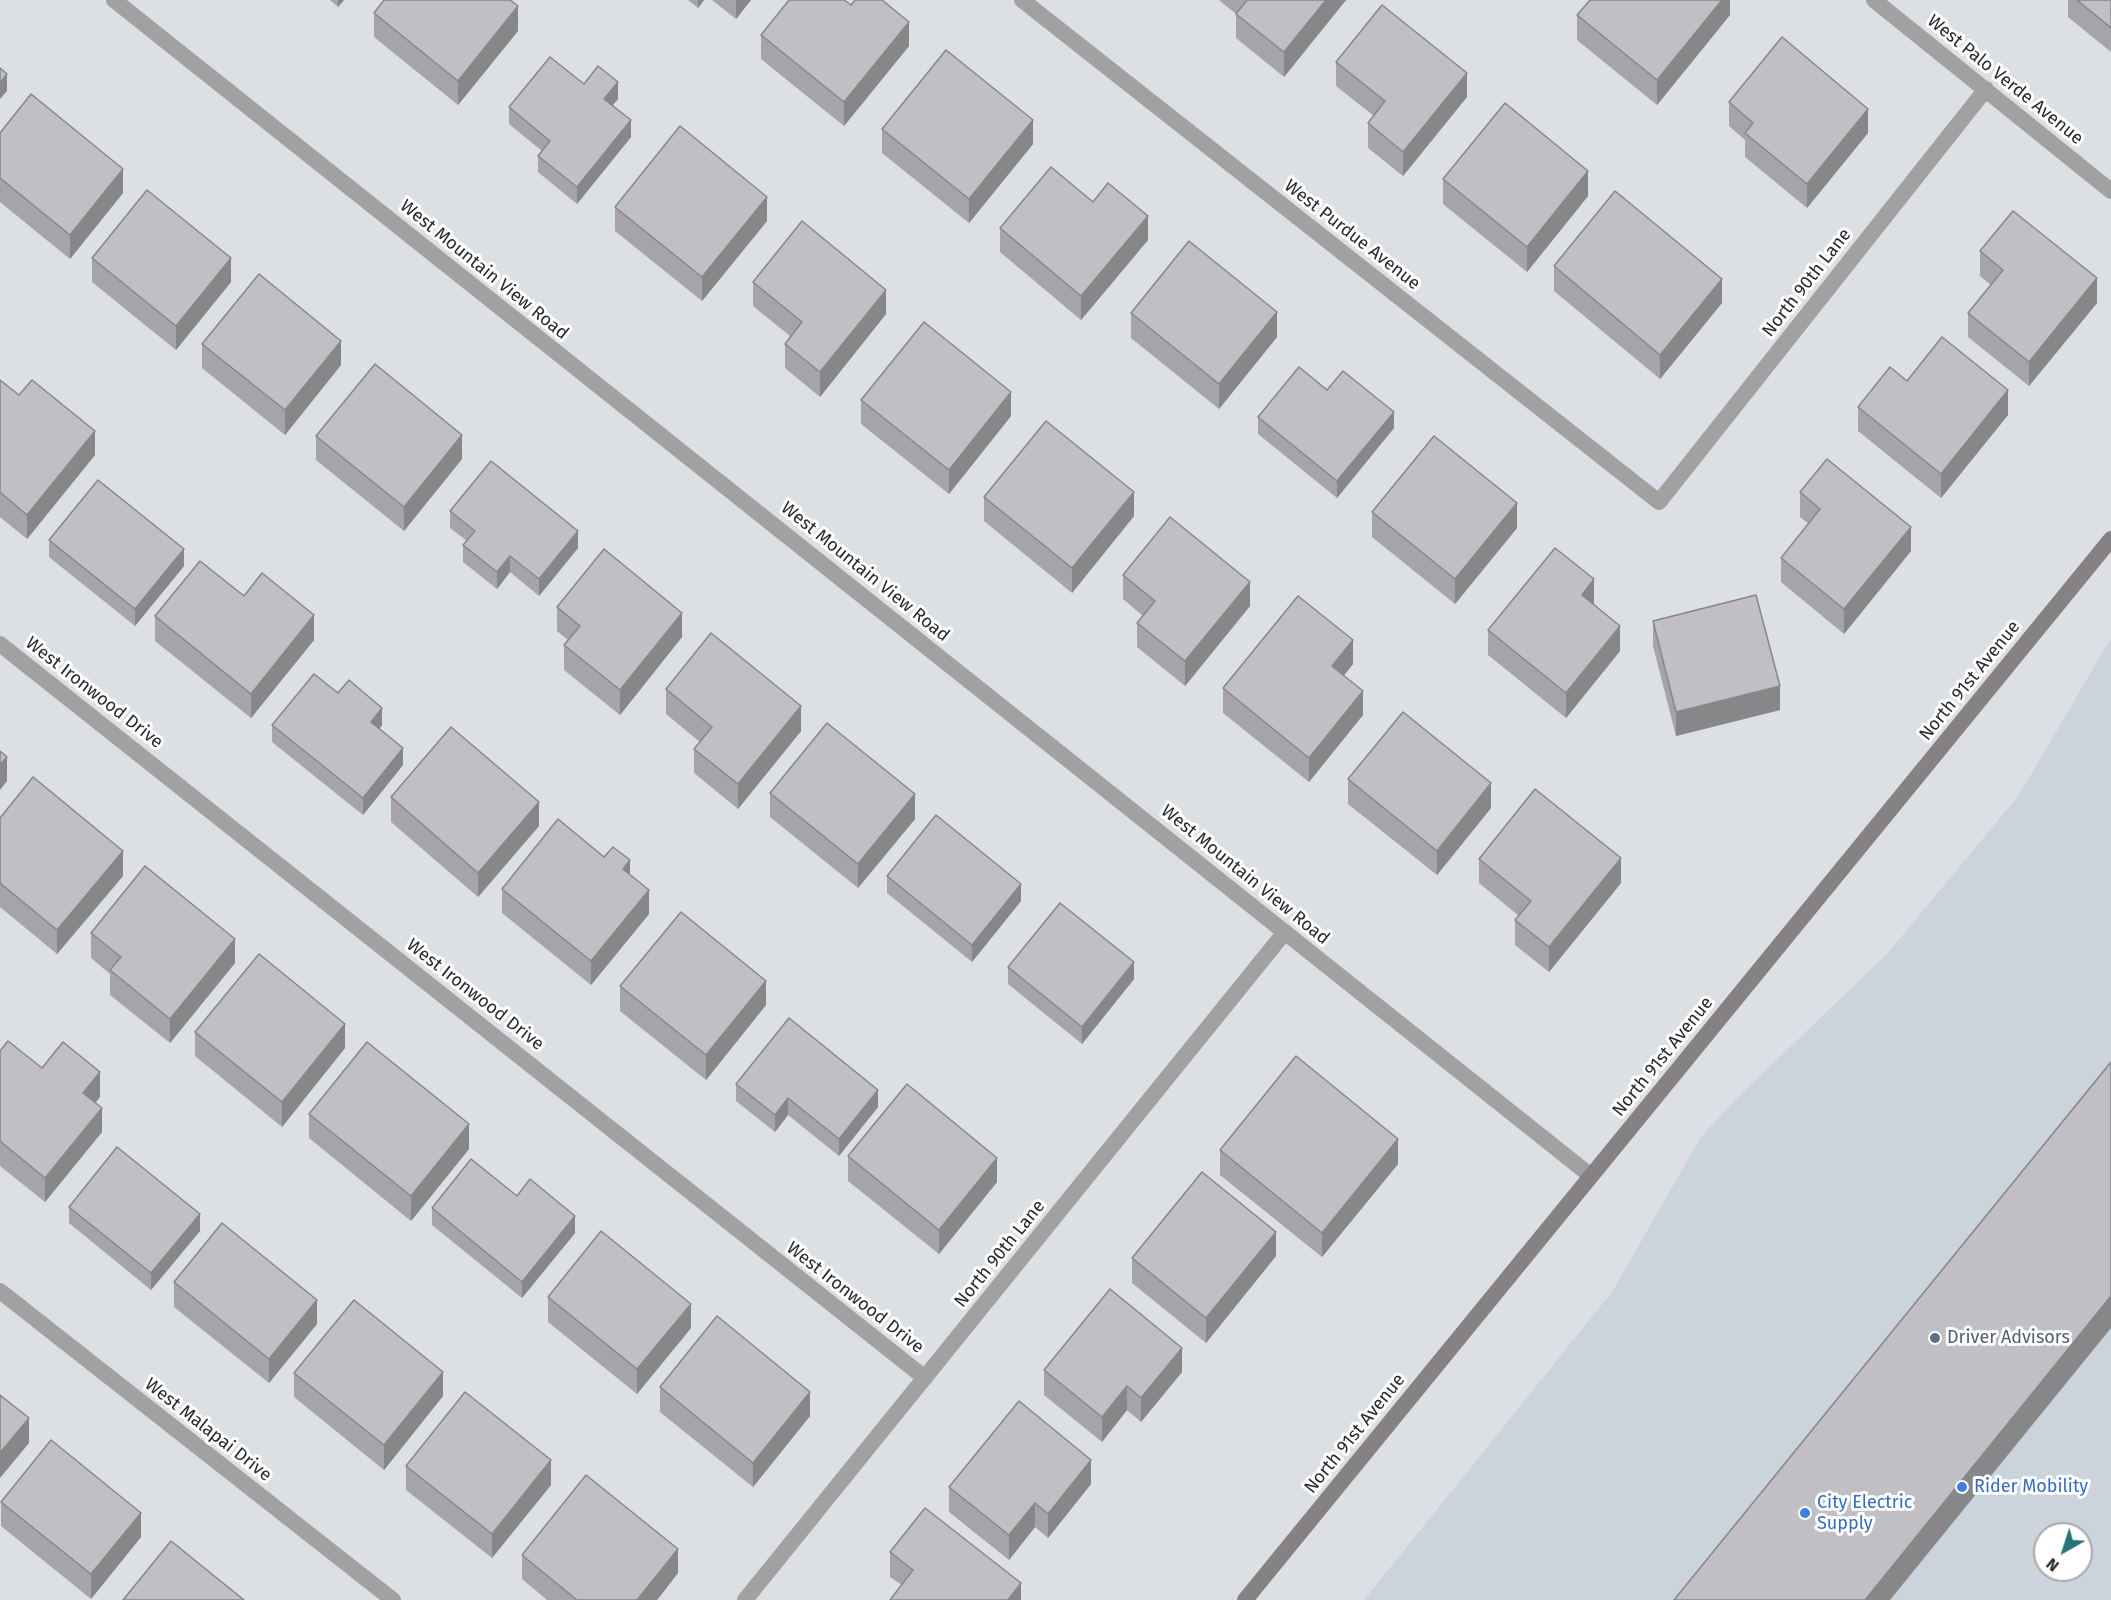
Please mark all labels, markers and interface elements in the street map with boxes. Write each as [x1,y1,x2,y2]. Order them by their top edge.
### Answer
street label: West Palo Verde Avenue [1923,10,2087,150]
street label: West Purdue Avenue [1280,175,1424,295]
street label: West Mountain View Road [395,195,573,345]
street label: North 90th Lane [1758,224,1856,342]
street label: West Mountain View Road [776,497,954,647]
street label: North 91st Avenue [1915,617,2025,745]
street label: West Ironwood Drive [21,633,167,753]
street label: West Mountain View Road [1156,800,1334,950]
street label: West Ironwood Drive [402,935,548,1055]
street label: North 91st Avenue [1608,993,1718,1121]
street label: North 90th Lane [950,1196,1050,1312]
street label: West Ironwood Drive [782,1238,928,1358]
place label: Driver Advisors [1947,1327,2070,1349]
marker: Driver Advisors [1928,1331,1942,1345]
street label: North 91st Avenue [1300,1370,1410,1498]
street label: West Malapai Drive [140,1374,276,1486]
place label: Rider Mobility [1974,1476,2088,1498]
marker: Rider Mobility [1955,1480,1969,1494]
place label: City Electric Supply [1817,1492,1912,1534]
marker: City Electric Supply [1798,1506,1812,1520]
north arrow [2033,1522,2093,1582]
text: N [2043,1554,2063,1576]

